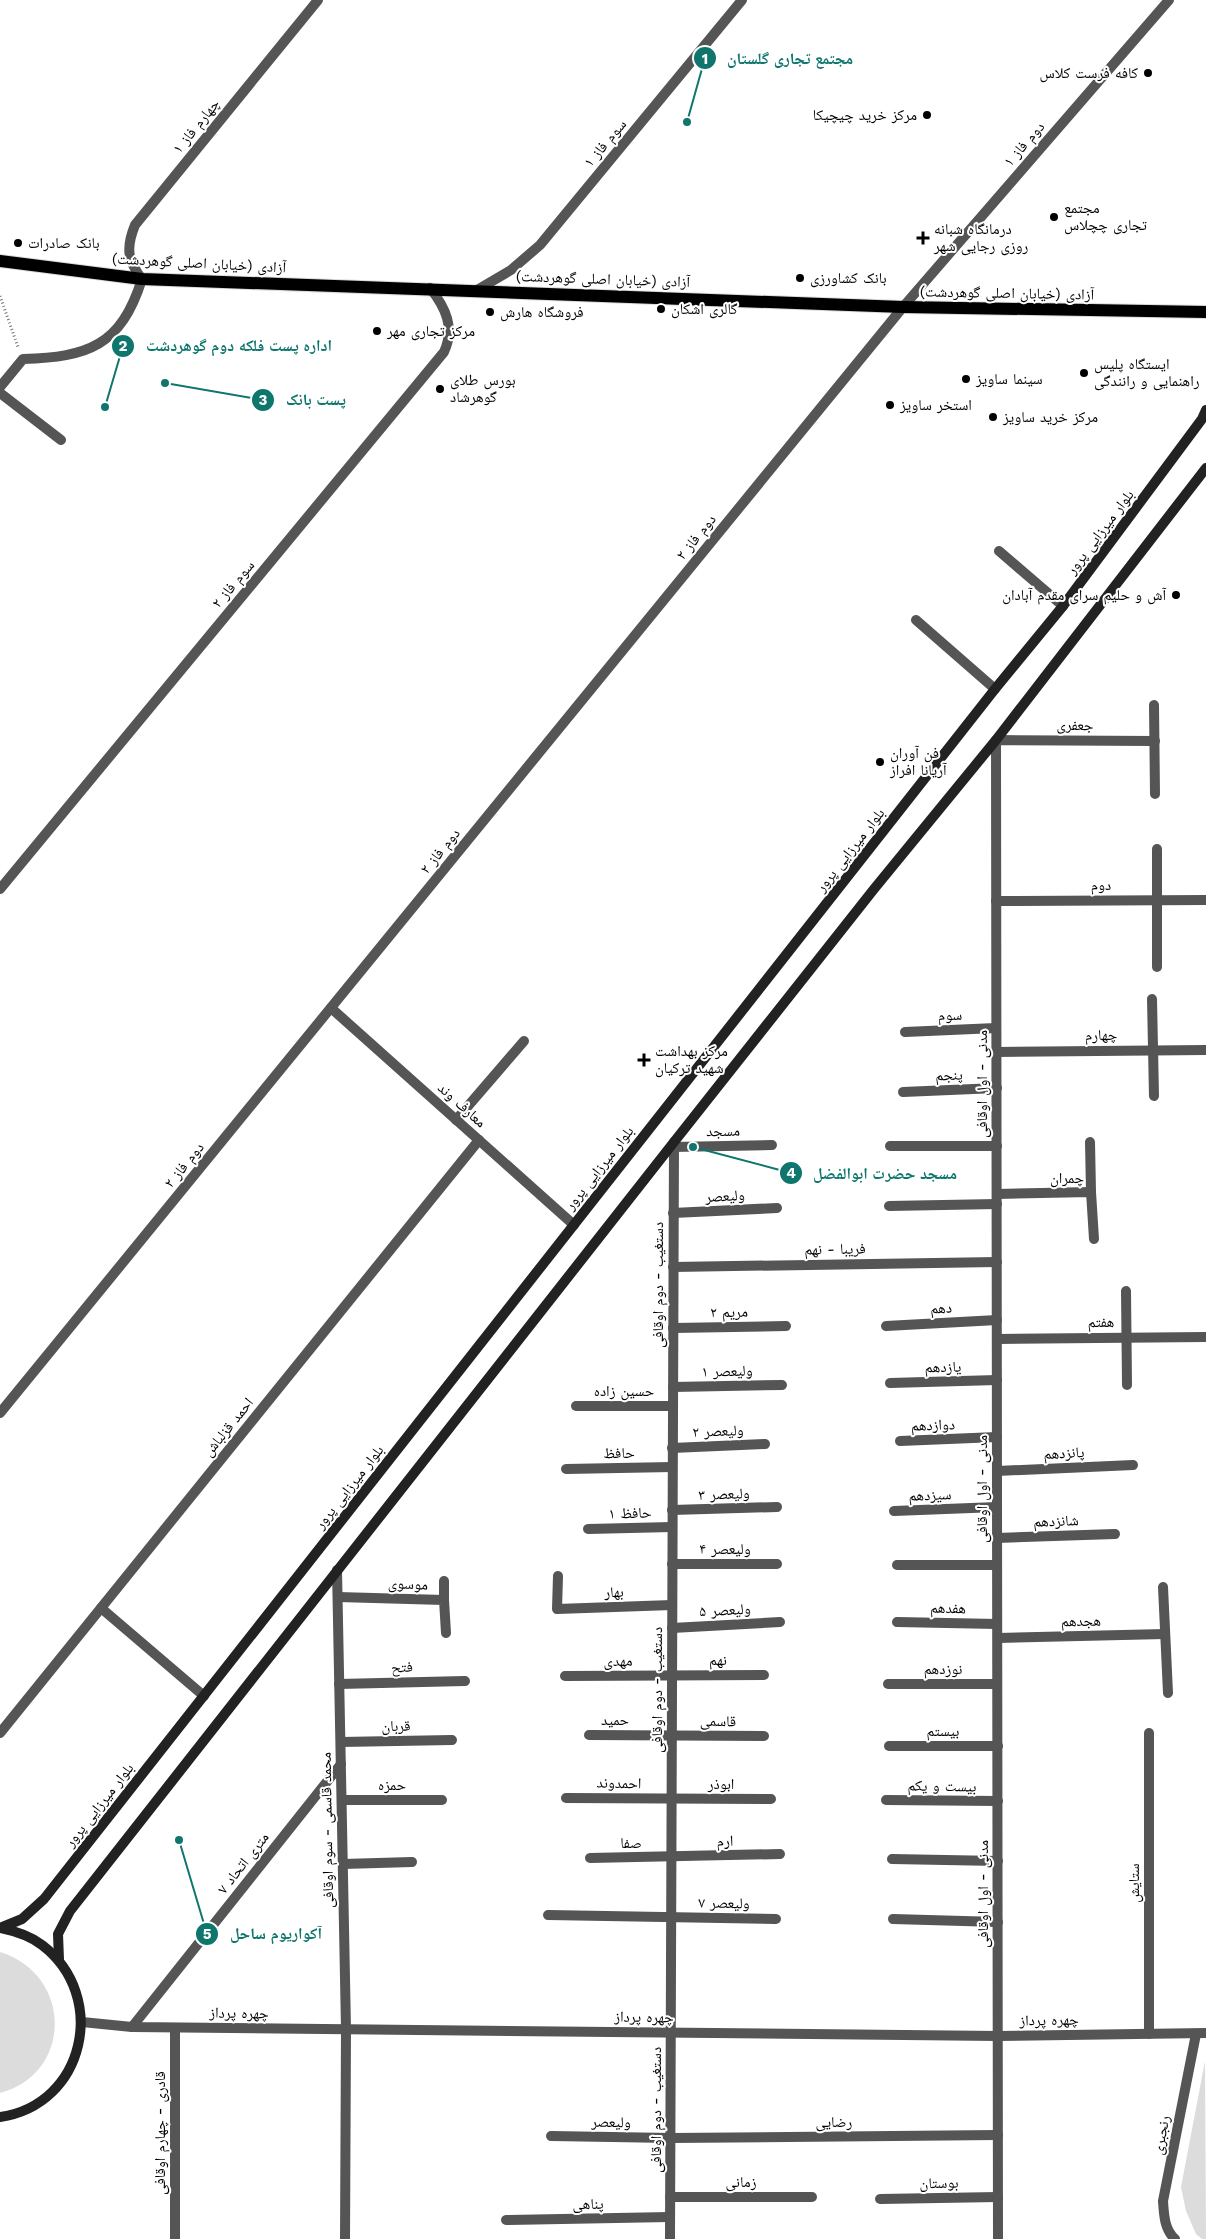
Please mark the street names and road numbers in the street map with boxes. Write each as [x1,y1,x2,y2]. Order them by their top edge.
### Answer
street label: چهارم فاز ۱ [169,95,225,158]
street label: سوم فاز ۱ [580,115,631,171]
street label: دوم فاز ۱ [1000,118,1049,171]
street label: آزادی (خیابان اصلی گوهردشت) [111,249,288,278]
street label: آزادی (خیابان اصلی گوهردشت) [516,267,692,292]
street label: آزادی (خیابان اصلی گوهردشت) [920,282,1095,305]
street label: بلوار میرزایی پرور [1062,486,1139,579]
street label: دوم فاز ۲ [672,511,721,564]
street label: سوم فاز ۲ [208,556,259,612]
street label: جعفری [1056,716,1094,735]
street label: بلوار میرزایی پرور [811,804,889,897]
street label: دوم فاز ۲ [416,825,465,878]
street label: دوم [1091,876,1111,895]
street label: سوم [938,1006,963,1025]
street label: چهارم [1085,1026,1118,1045]
street label: مدنی - اول اوقافی [973,1030,992,1138]
street label: پنجم [935,1066,963,1085]
street label: معارف وند [434,1079,490,1131]
street label: بلوار میرزایی پرور [560,1122,638,1215]
street label: مسجد [706,1122,740,1140]
street label: دوم فاز ۲ [160,1139,209,1192]
street label: چمران [1050,1169,1085,1188]
street label: ولیعصر [704,1186,745,1206]
street label: دستغیب - دوم اوقافی [649,1222,668,1348]
street label: فریبا - نهم [804,1239,866,1260]
street label: دهم [930,1298,952,1319]
street label: مریم ۲ [710,1303,748,1322]
street label: هفتم [1087,1313,1115,1332]
street label: یازدهم [925,1358,962,1377]
street label: ولیعصر ۱ [701,1362,753,1380]
street label: حسین زاده [594,1382,655,1401]
street label: احمد قزلباش [199,1394,258,1461]
street label: دوازدهم [911,1415,956,1436]
street label: ولیعصر ۲ [692,1421,744,1441]
street label: مدنی - اول اوقافی [973,1435,992,1543]
street label: بلوار میرزایی پرور [310,1441,388,1534]
street label: پانزدهم [1043,1443,1085,1464]
street label: حافظ [603,1444,635,1462]
street label: ولیعصر ۳ [698,1484,750,1504]
street label: سیزدهم [908,1485,952,1506]
street label: حافظ ۱ [608,1504,652,1522]
street label: شانزدهم [1033,1511,1079,1532]
street label: ولیعصر ۴ [699,1540,751,1558]
street label: موسوی [388,1574,428,1595]
street label: بهار [603,1583,624,1601]
street label: هفدهم [930,1599,966,1618]
street label: ولیعصر ۵ [699,1600,751,1620]
street label: هجدهم [1061,1612,1101,1631]
street label: دستغیب - دوم اوقافی [648,1627,667,1753]
street label: نهم [709,1651,727,1670]
street label: مهدی [603,1652,633,1671]
street label: فتح [391,1658,413,1677]
street label: نوزدهم [924,1660,962,1679]
street label: حمید [601,1711,630,1729]
street label: قاسمی [700,1712,736,1731]
street label: قربان [381,1717,411,1736]
street label: بیستم [927,1722,959,1741]
street label: محمد قاسمی - سوم اوقافی [317,1752,338,1908]
street label: بلوار میرزایی پرور [60,1759,138,1852]
street label: احمدوند [597,1774,641,1792]
street label: ابوذر [707,1775,734,1793]
street label: حمزه [378,1776,406,1794]
street label: بیست و یکم [907,1776,977,1797]
street label: ۷ متری اتحاد [213,1828,274,1898]
street label: ارم [716,1832,734,1851]
street label: صفا [620,1834,642,1852]
street label: مدنی - اول اوقافی [974,1840,993,1948]
street label: ستایش [1125,1863,1144,1903]
street label: ولیعصر ۷ [698,1894,750,1912]
street label: چهره پرداز [208,2003,269,2023]
street label: چهره پرداز [613,2007,674,2027]
street label: چهره پرداز [1018,2010,1079,2030]
street label: دستغیب - دوم اوقافی [647,2047,666,2173]
street label: قادری - چهارم اوقافی [151,2071,170,2195]
street label: ولیعصر [590,2113,631,2131]
street label: رضایی [816,2113,853,2132]
street label: رنجبری [1148,2114,1175,2156]
street label: زمانی [726,2173,757,2192]
street label: بوستان [919,2174,959,2193]
street label: پناهی [572,2195,604,2214]

